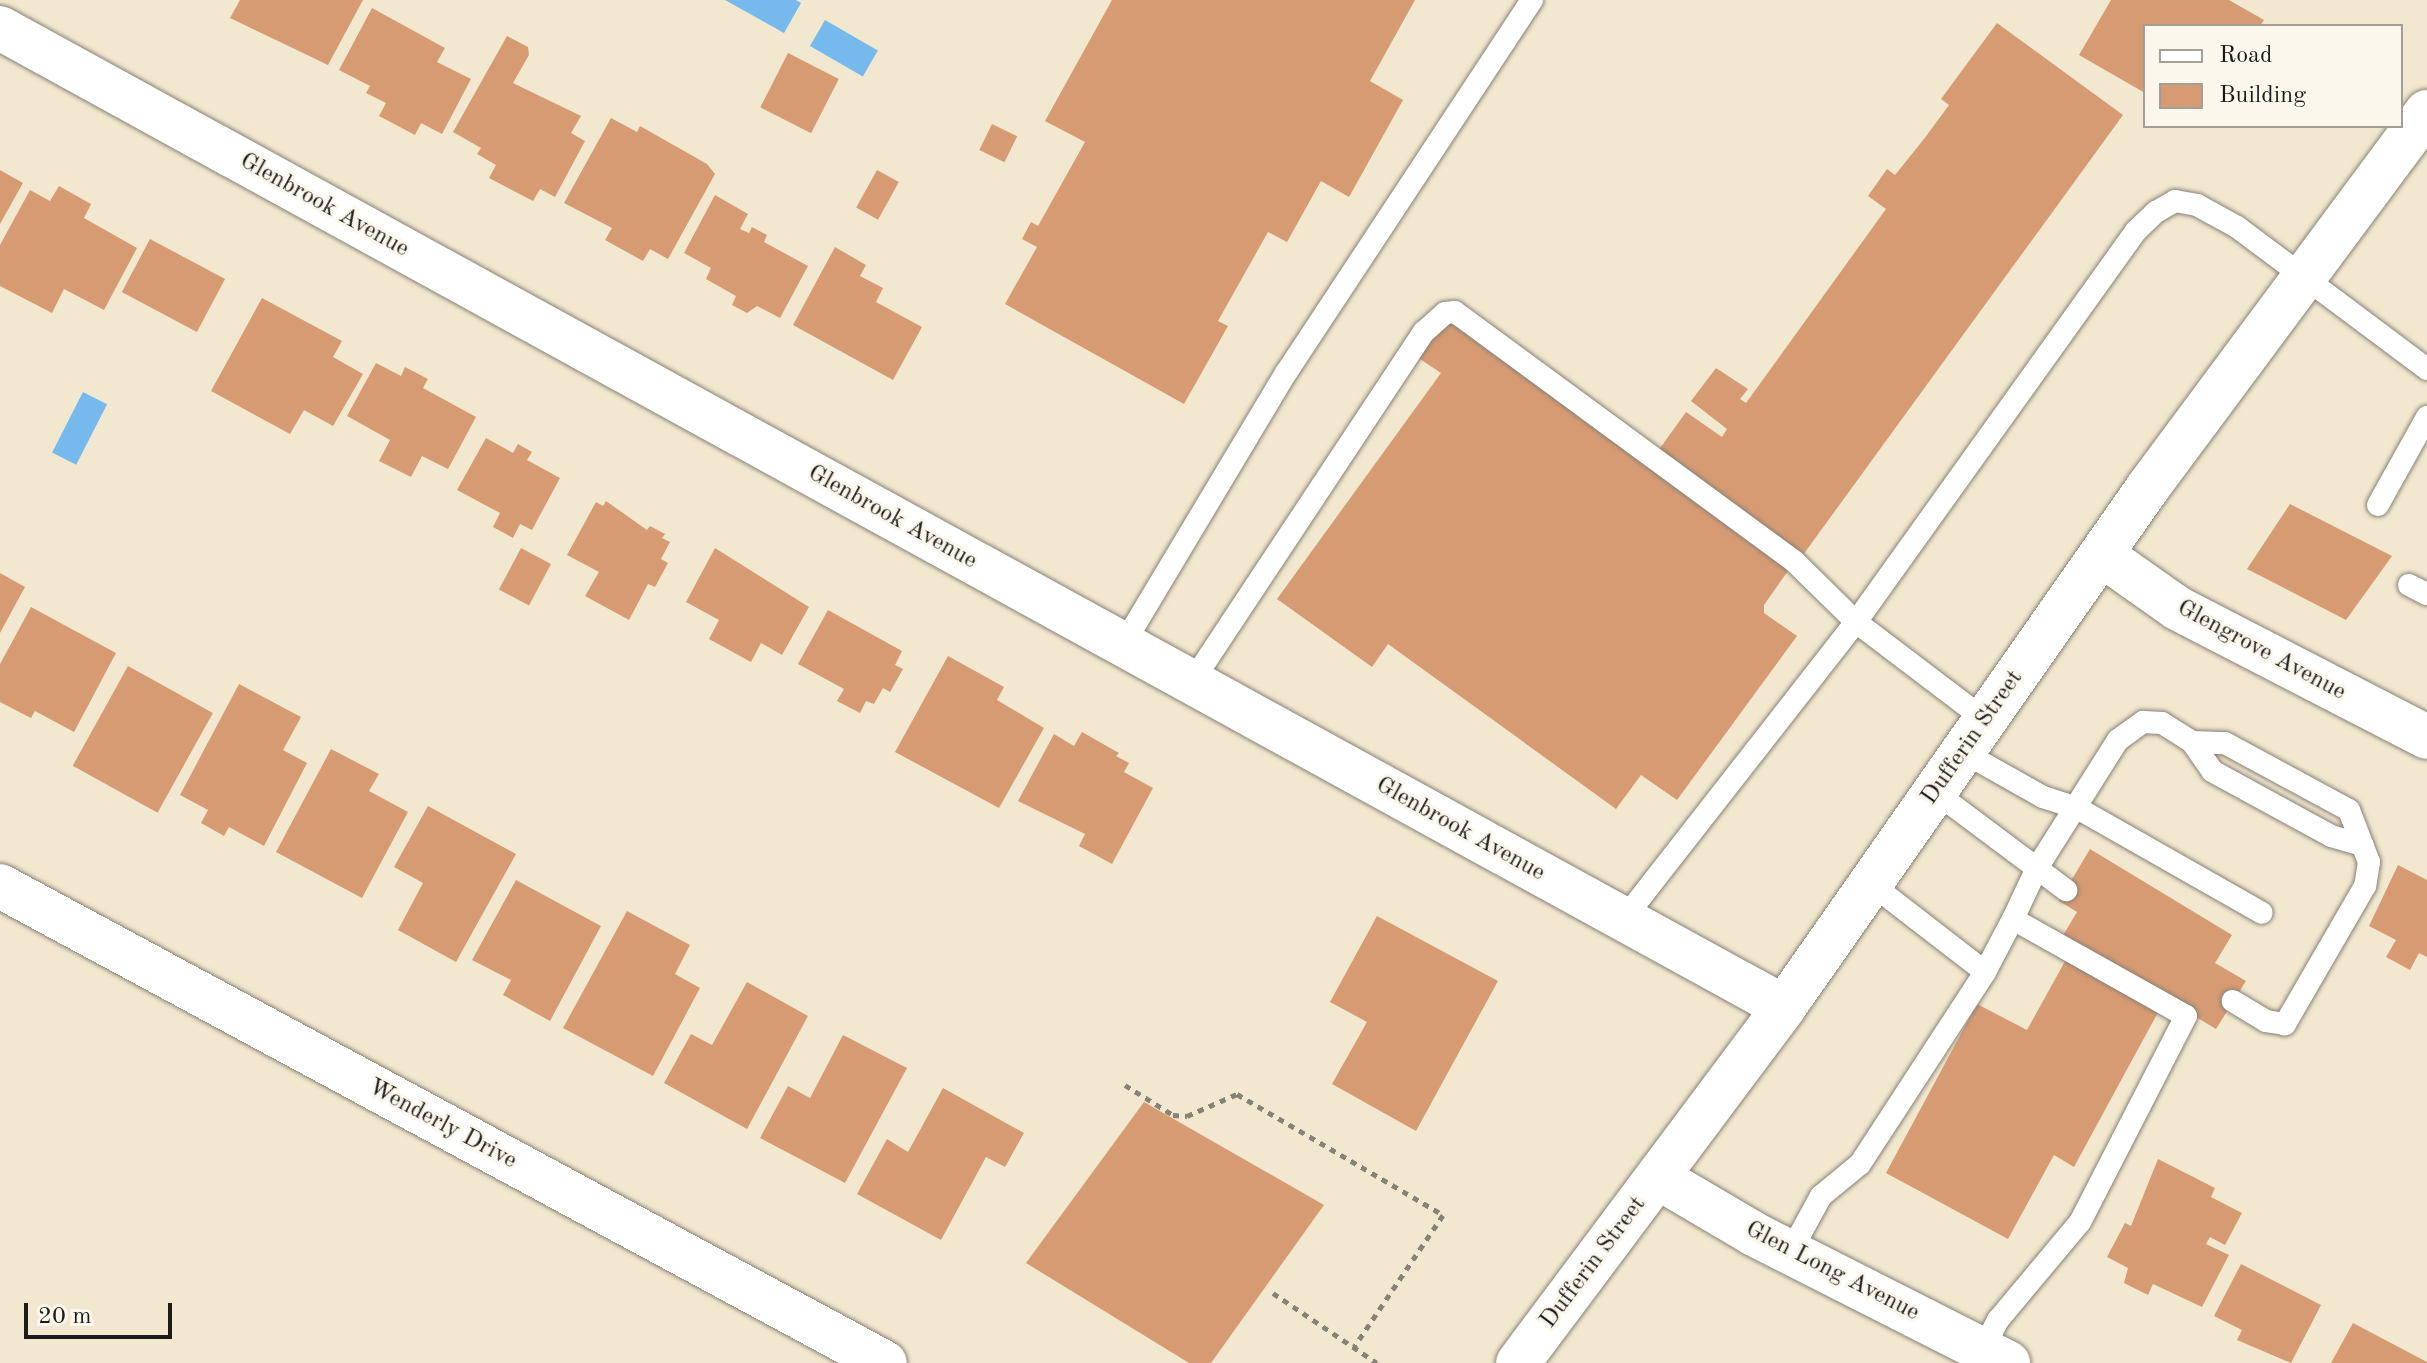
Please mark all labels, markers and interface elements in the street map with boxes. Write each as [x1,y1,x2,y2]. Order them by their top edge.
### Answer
legend [2143,24,2403,128]
text: Road [2219,44,2272,68]
text: Building [2219,84,2306,108]
street label: Glenbrook Avenue [234,148,414,264]
street label: Glenbrook Avenue [802,460,982,576]
street label: Glengrove Avenue [2172,594,2350,708]
street label: Dufferin Street [1916,665,2030,811]
street label: Glenbrook Avenue [1370,772,1550,888]
street label: Wenderly Drive [363,1074,521,1176]
street label: Dufferin Street [1535,1191,1653,1335]
street label: Glen Long Avenue [1740,1216,1924,1328]
scale bar [28,1287,176,1337]
text: 20 m [38,1305,92,1329]

